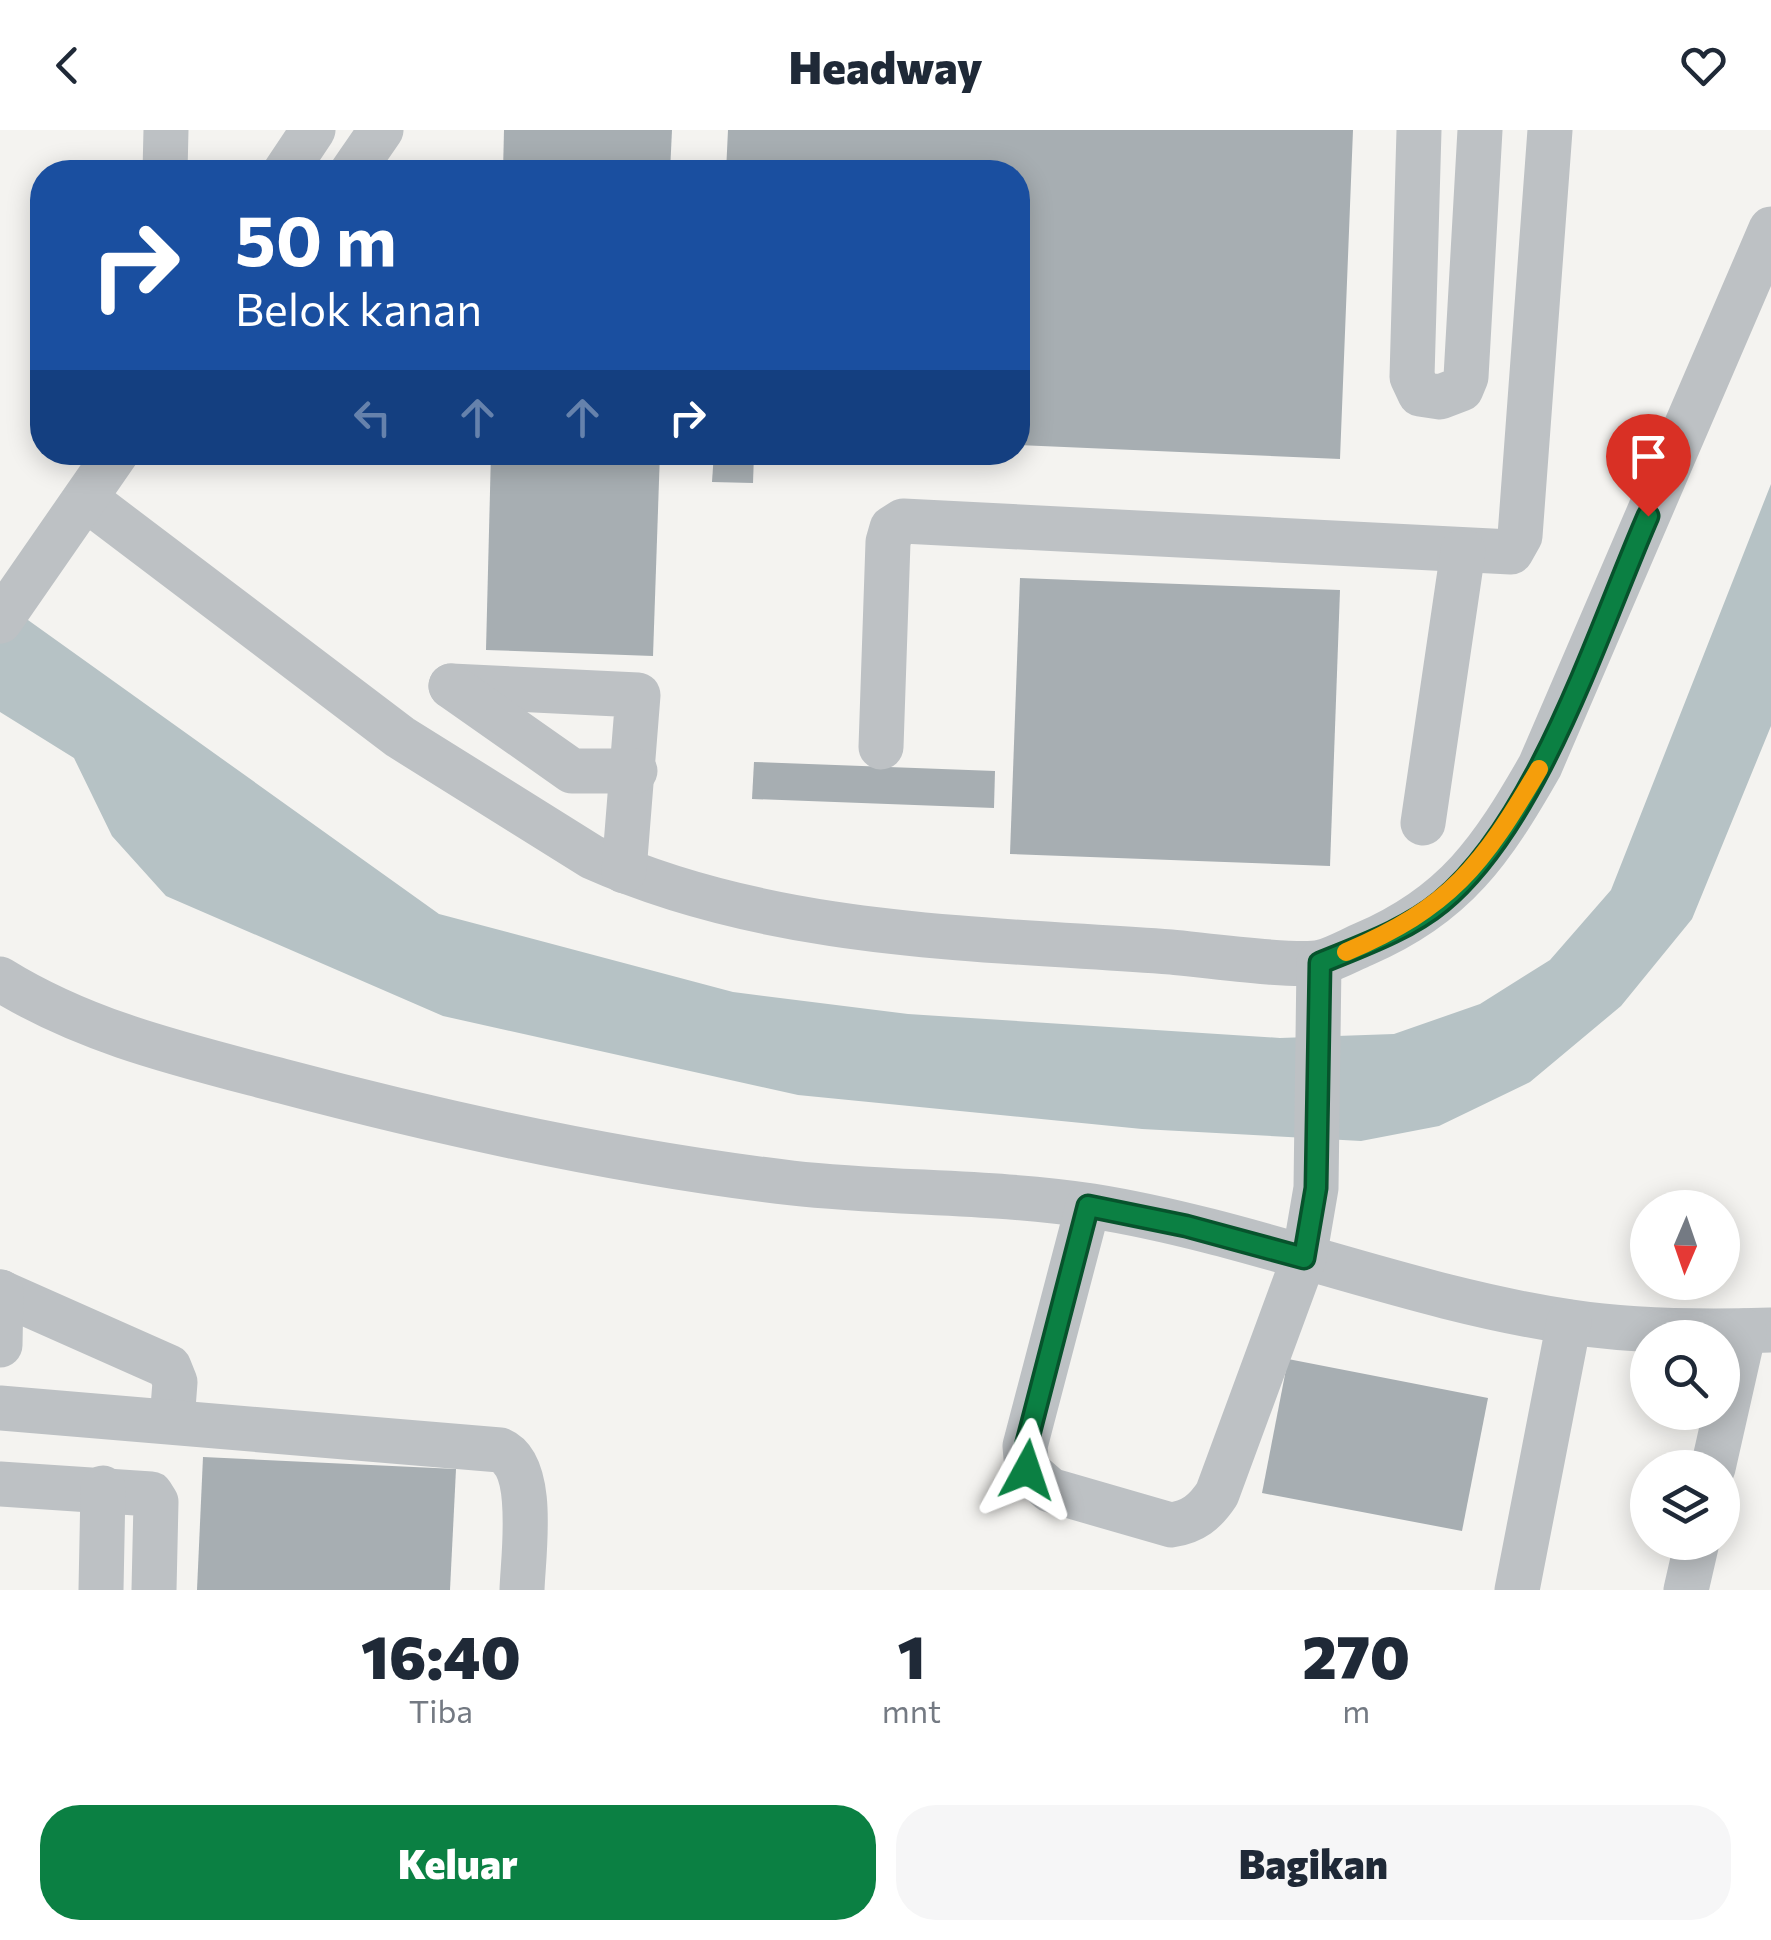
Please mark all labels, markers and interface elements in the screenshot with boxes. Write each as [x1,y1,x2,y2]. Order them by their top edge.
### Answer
icon: back [40,38,95,93]
text: Headway [789,38,982,93]
icon: heart [1676,38,1731,93]
text: 50 m [235,195,397,280]
icon: right [70,200,200,330]
text: Belok kanan [235,280,482,335]
icon: left [345,390,400,445]
icon: ahead [450,390,505,445]
icon: ahead [555,390,610,445]
icon: right [660,390,715,445]
pin [1606,414,1691,517]
icon: arrive [1621,429,1676,484]
north arrow [1630,1190,1740,1300]
map controls [1630,1190,1740,1560]
button: search [1630,1320,1740,1430]
position arrow [975,1418,1079,1522]
button: layers [1630,1450,1740,1560]
text: 16:40 [361,1618,521,1691]
text: 1 [898,1618,926,1691]
text: 270 [1302,1618,1410,1691]
text: Tiba [409,1690,473,1730]
text: mnt [882,1690,941,1730]
text: m [1342,1690,1370,1730]
button: Keluar [40,1805,876,1920]
button: Bagikan [896,1805,1731,1920]

